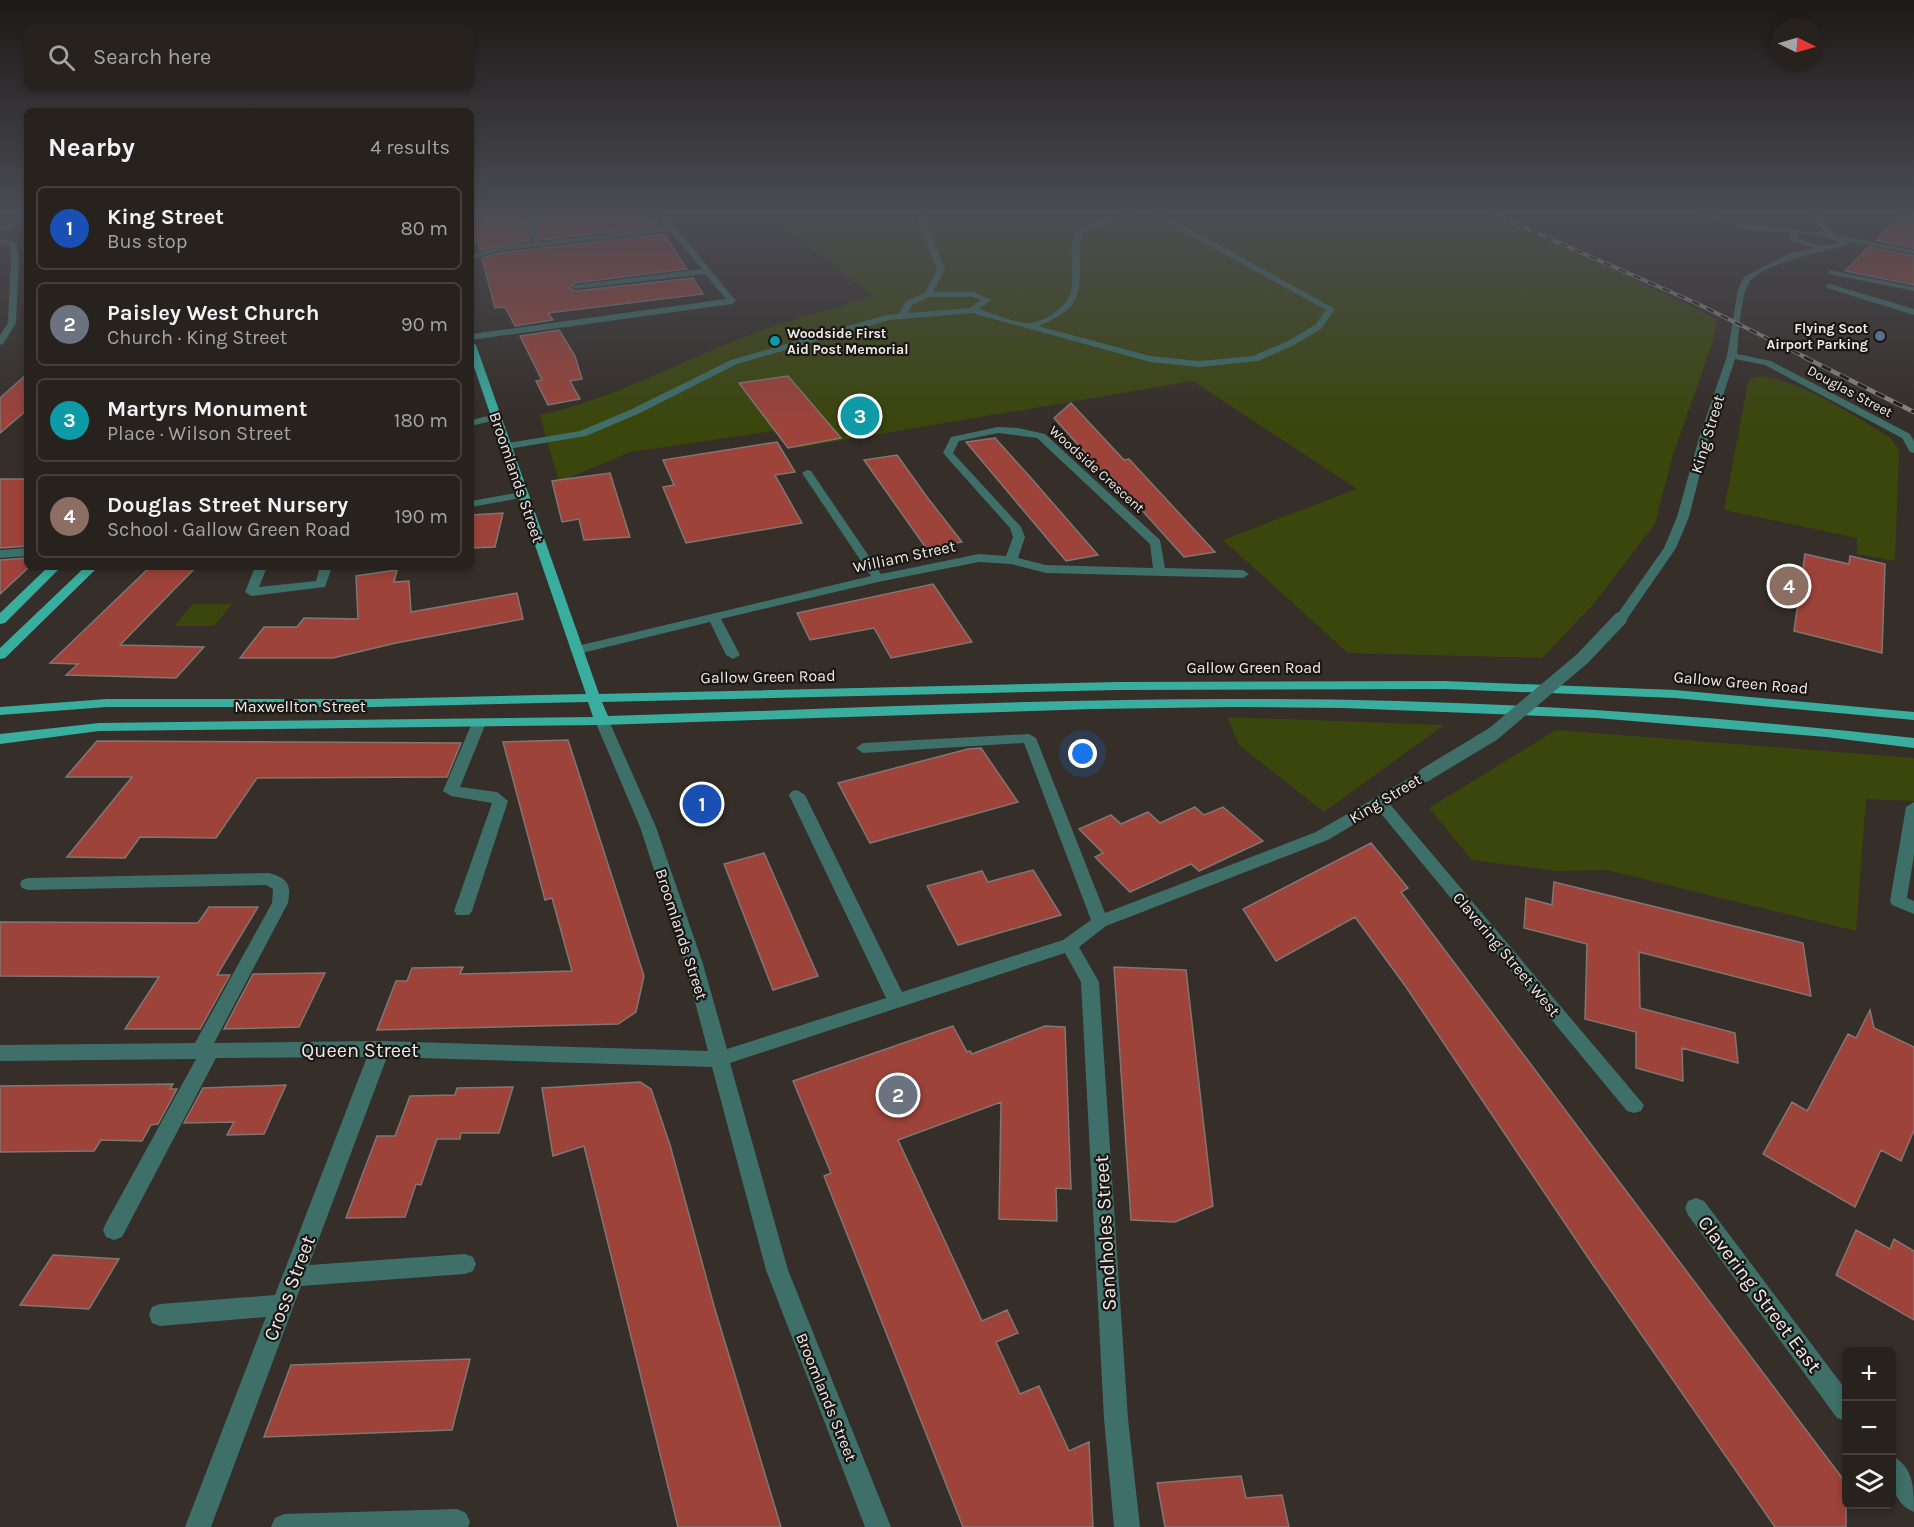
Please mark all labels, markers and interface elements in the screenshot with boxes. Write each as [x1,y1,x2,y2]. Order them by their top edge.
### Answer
north arrow [1770,18,1824,72]
search box [24,24,474,90]
icon: search [45,41,78,74]
text: Search here [93,44,211,70]
text: Nearby [48,132,135,163]
text: 4 results [370,136,450,159]
text: King Street [107,204,224,230]
text: 1 [66,217,73,240]
text: 80 m [400,217,448,240]
text: Bus stop [107,230,187,253]
text: Paisley West Church [107,300,319,326]
text: 2 [63,313,76,336]
text: 90 m [401,313,448,336]
place label: Flying Scot Airport Parking [1767,320,1868,353]
place label: Woodside First Aid Post Memorial [787,325,908,358]
text: Church · King Street [107,326,287,349]
marker: Flying Scot Airport Parking [1873,329,1887,343]
marker: Woodside First Aid Post Memorial [768,334,782,348]
street label: Douglas Street [1804,362,1895,421]
street label: King Street [1687,393,1728,476]
pin: 3 [840,394,880,438]
text: Martyrs Monument [107,396,307,422]
text: 3 [63,409,76,432]
text: 180 m [394,409,448,432]
street label: Broomlands Street [485,409,548,545]
text: Place · Wilson Street [107,422,291,445]
street label: Woodside Crescent [1046,422,1148,517]
text: Douglas Street Nursery [107,492,348,518]
text: 4 [64,505,75,528]
text: 190 m [394,505,448,528]
text: School · Gallow Green Road [107,518,351,541]
street label: William Street [851,536,957,577]
pin: 4 [1770,564,1808,608]
street label: Gallow Green Road [1186,658,1322,677]
street label: Gallow Green Road [700,666,836,687]
street label: Gallow Green Road [1673,667,1809,698]
street label: Maxwellton Street [234,697,366,716]
your location [1068,739,1097,768]
street label: King Street [1346,769,1425,827]
pin: 1 [682,782,722,826]
street label: Broomlands Street [651,866,712,1002]
street label: Clavering Street West [1449,888,1564,1020]
street label: Queen Street [301,1039,419,1062]
pin: 2 [878,1072,918,1118]
street label: Sandholes Street [1090,1154,1121,1312]
street label: Clavering Street East [1693,1211,1826,1378]
street label: Cross Street [259,1232,320,1344]
street label: Broomlands Street [792,1330,861,1464]
map controls [1842,1347,1896,1509]
button: + [1842,1347,1896,1401]
button: − [1842,1401,1896,1455]
button: layers [1842,1455,1896,1509]

